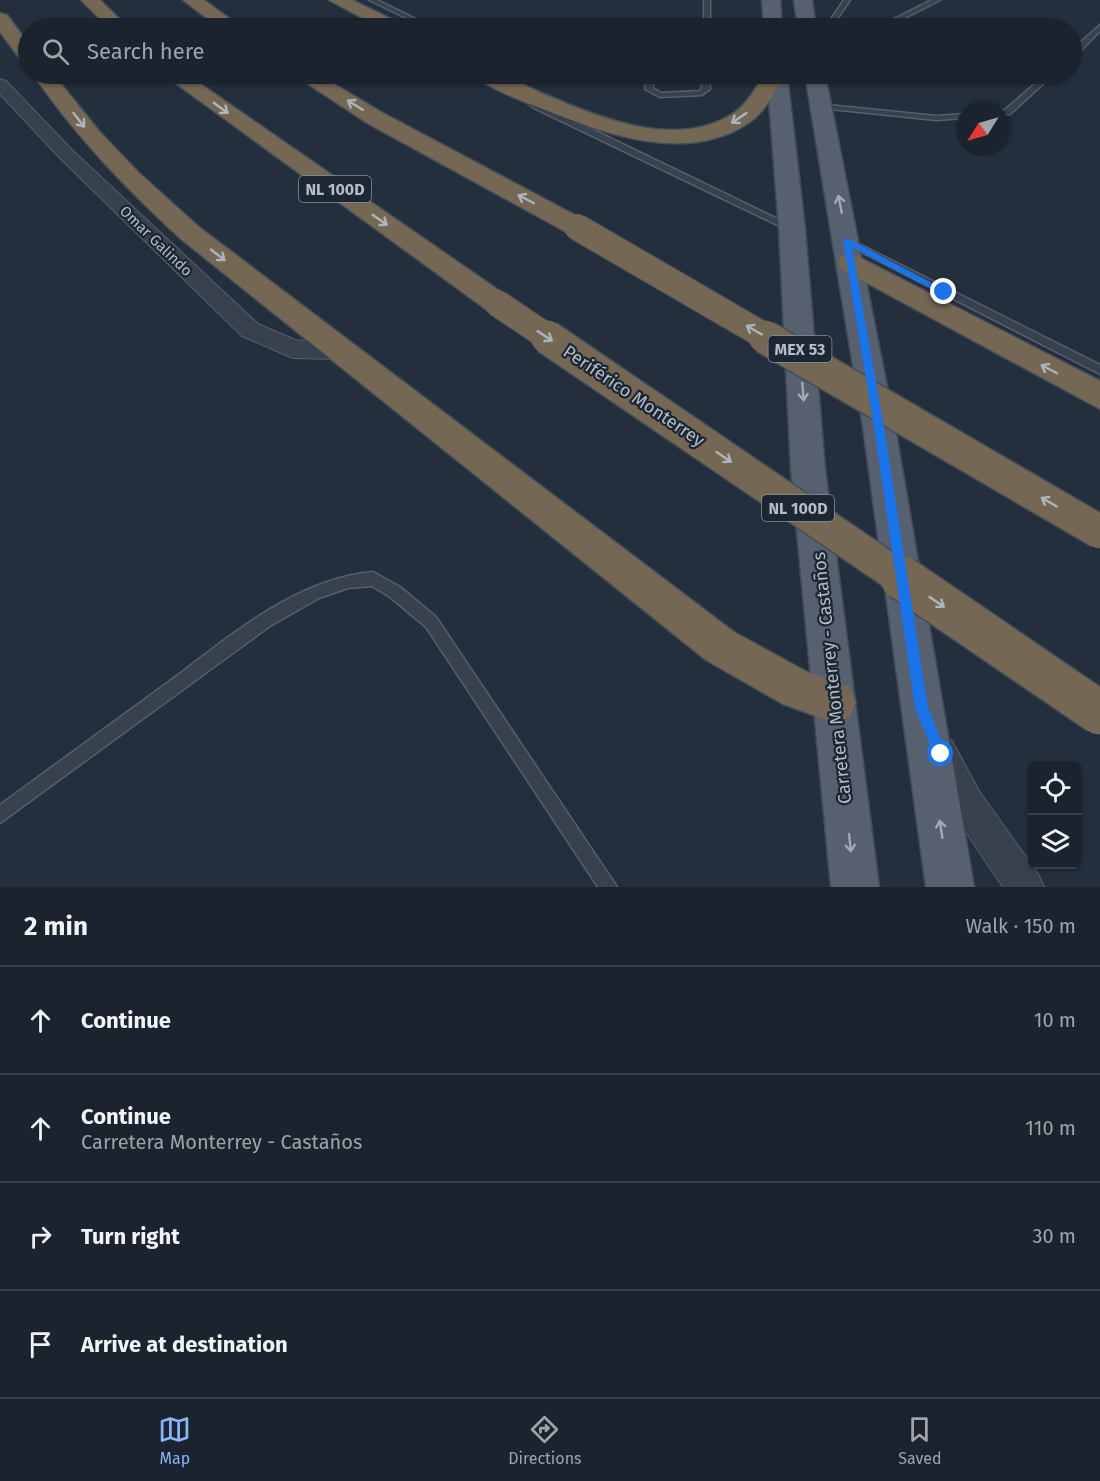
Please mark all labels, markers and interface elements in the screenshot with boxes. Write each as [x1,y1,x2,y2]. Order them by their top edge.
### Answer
search box [18,18,1082,84]
icon: search [39,35,72,68]
text: Search here [87,38,205,65]
one-way arrow [347,99,364,111]
one-way arrow [212,102,228,114]
north arrow [956,102,1010,156]
one-way arrow [72,111,85,127]
one-way arrow [731,112,747,124]
road number: NL 100D [299,176,371,202]
one-way arrow [517,193,535,204]
one-way arrow [834,195,845,215]
street label: Omar Galindo [116,202,196,280]
one-way arrow [371,214,387,227]
one-way arrow [210,249,226,262]
route end [930,278,956,304]
one-way arrow [746,324,763,336]
one-way arrow [537,330,553,342]
road number: MEX 53 [768,336,832,362]
street label: Periférico Monterrey [559,340,709,452]
one-way arrow [1040,363,1058,374]
one-way arrow [798,381,809,401]
one-way arrow [715,451,732,463]
road number: NL 100D [762,495,834,521]
one-way arrow [1041,496,1059,507]
street label: Carretera Monterrey - Castaños [808,551,856,805]
one-way arrow [929,596,945,608]
route start [927,740,953,766]
map controls [1028,761,1082,869]
button: locate [1028,761,1082,815]
button: layers [1028,815,1082,869]
one-way arrow [935,820,946,840]
one-way arrow [845,833,856,853]
text: 2 min [24,911,88,942]
text: Walk · 150 m [966,914,1076,938]
icon: ahead [24,1004,57,1037]
text: Continue [81,1007,171,1034]
text: 10 m [1034,1008,1076,1032]
text: Continue [81,1103,171,1130]
icon: ahead [24,1112,57,1145]
text: 110 m [1025,1116,1076,1140]
text: Carretera Monterrey - Castaños [81,1130,362,1154]
icon: right [24,1220,57,1253]
text: Turn right [81,1223,180,1250]
text: 30 m [1032,1224,1076,1248]
icon: arrive [24,1328,57,1361]
text: Arrive at destination [81,1331,288,1358]
tab: Map [158,1413,191,1468]
tab: Directions [508,1413,582,1468]
tab: Saved [898,1413,942,1468]

